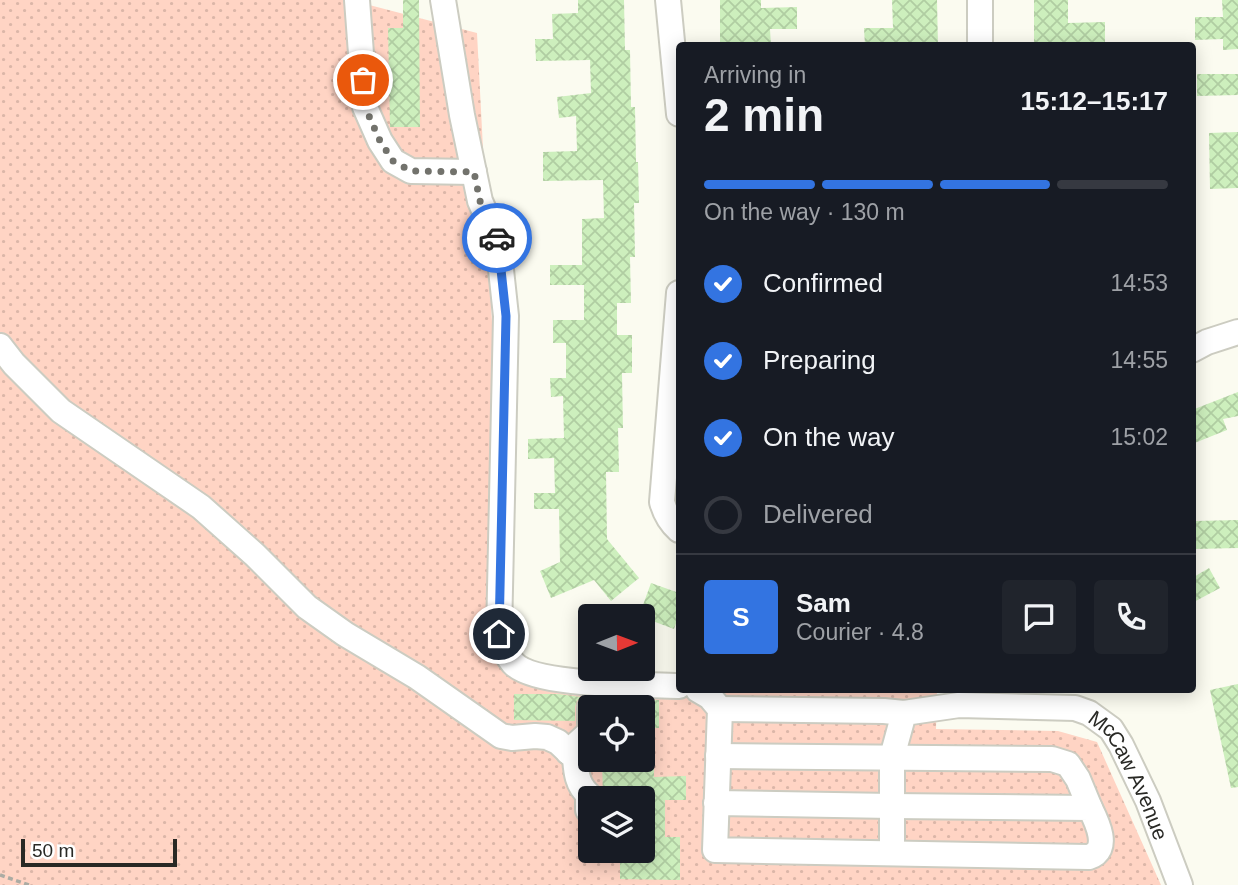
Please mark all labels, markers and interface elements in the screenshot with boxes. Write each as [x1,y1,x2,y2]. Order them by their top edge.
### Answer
pin [333,50,393,110]
icon: bag [344,61,382,99]
text: Arriving in [704,62,806,88]
text: 15:12–15:17 [1021,86,1168,116]
text: 2 min [704,89,824,141]
text: On the way · 130 m [704,199,905,225]
courier [462,203,532,273]
icon: car [478,219,516,257]
icon: check [704,265,742,303]
text: Confirmed [763,268,883,298]
text: 14:53 [1110,270,1168,296]
icon: check [704,342,742,380]
text: Preparing [763,345,876,375]
text: 14:55 [1110,347,1168,373]
icon: check [704,419,742,457]
text: On the way [763,422,895,452]
text: 15:02 [1110,424,1168,450]
text: Delivered [763,499,873,529]
button: chat [1002,580,1076,654]
button: phone [1094,580,1168,654]
text: Sam [796,588,851,618]
text: S [732,602,750,632]
pin [469,604,529,664]
north arrow [578,604,654,681]
map controls [578,604,655,863]
icon: home [480,615,518,653]
text: Courier · 4.8 [796,619,924,645]
button: locate [578,695,655,772]
street label: McCaw Avenue [1085,706,1173,843]
button: layers [578,786,655,863]
scale bar [21,836,177,868]
text: 50 m [32,840,74,861]

